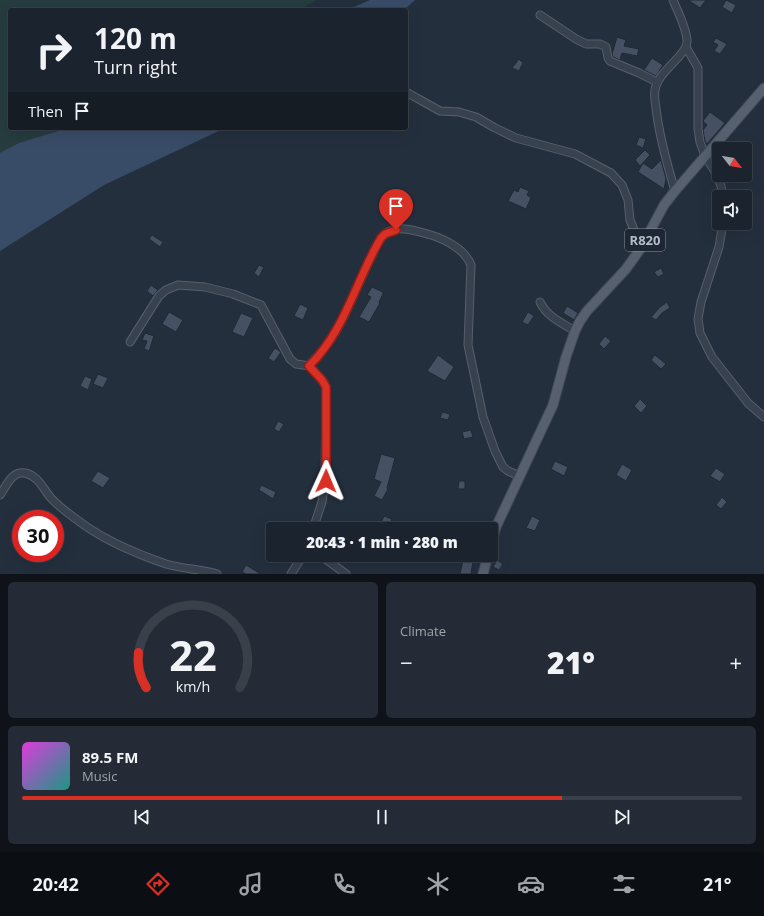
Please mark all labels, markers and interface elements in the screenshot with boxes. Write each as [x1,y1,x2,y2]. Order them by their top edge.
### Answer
text: 120 m [94,19,177,57]
icon: right [28,24,80,76]
text: Turn right [94,55,177,79]
icon: arrive [71,100,93,122]
text: Then [28,101,63,121]
north arrow [712,142,752,182]
map controls [712,142,752,230]
pin [379,189,413,230]
button: sound [712,190,752,230]
icon: arrive [385,195,407,217]
road number: R820 [625,229,665,251]
position arrow [305,460,347,502]
speed limit sign: 30 [12,510,64,562]
text: 20:43 · 1 min · 280 m [306,532,458,552]
text: Climate [400,622,446,640]
text: 22 [169,627,217,683]
text: 21° [547,642,595,683]
text: − [400,647,413,677]
text: + [729,647,742,677]
text: km/h [176,677,210,696]
text: 89.5 FM [82,747,138,767]
text: Music [82,767,117,785]
icon: previous [131,806,153,828]
icon: pause [371,806,393,828]
icon: next [611,806,633,828]
icon: directions [144,870,172,898]
icon: music [237,870,265,898]
icon: phone [330,870,358,898]
icon: climate [424,870,452,898]
icon: car [517,870,545,898]
icon: filters [610,870,638,898]
text: 20:42 [33,872,79,896]
text: 21° [703,872,731,896]

